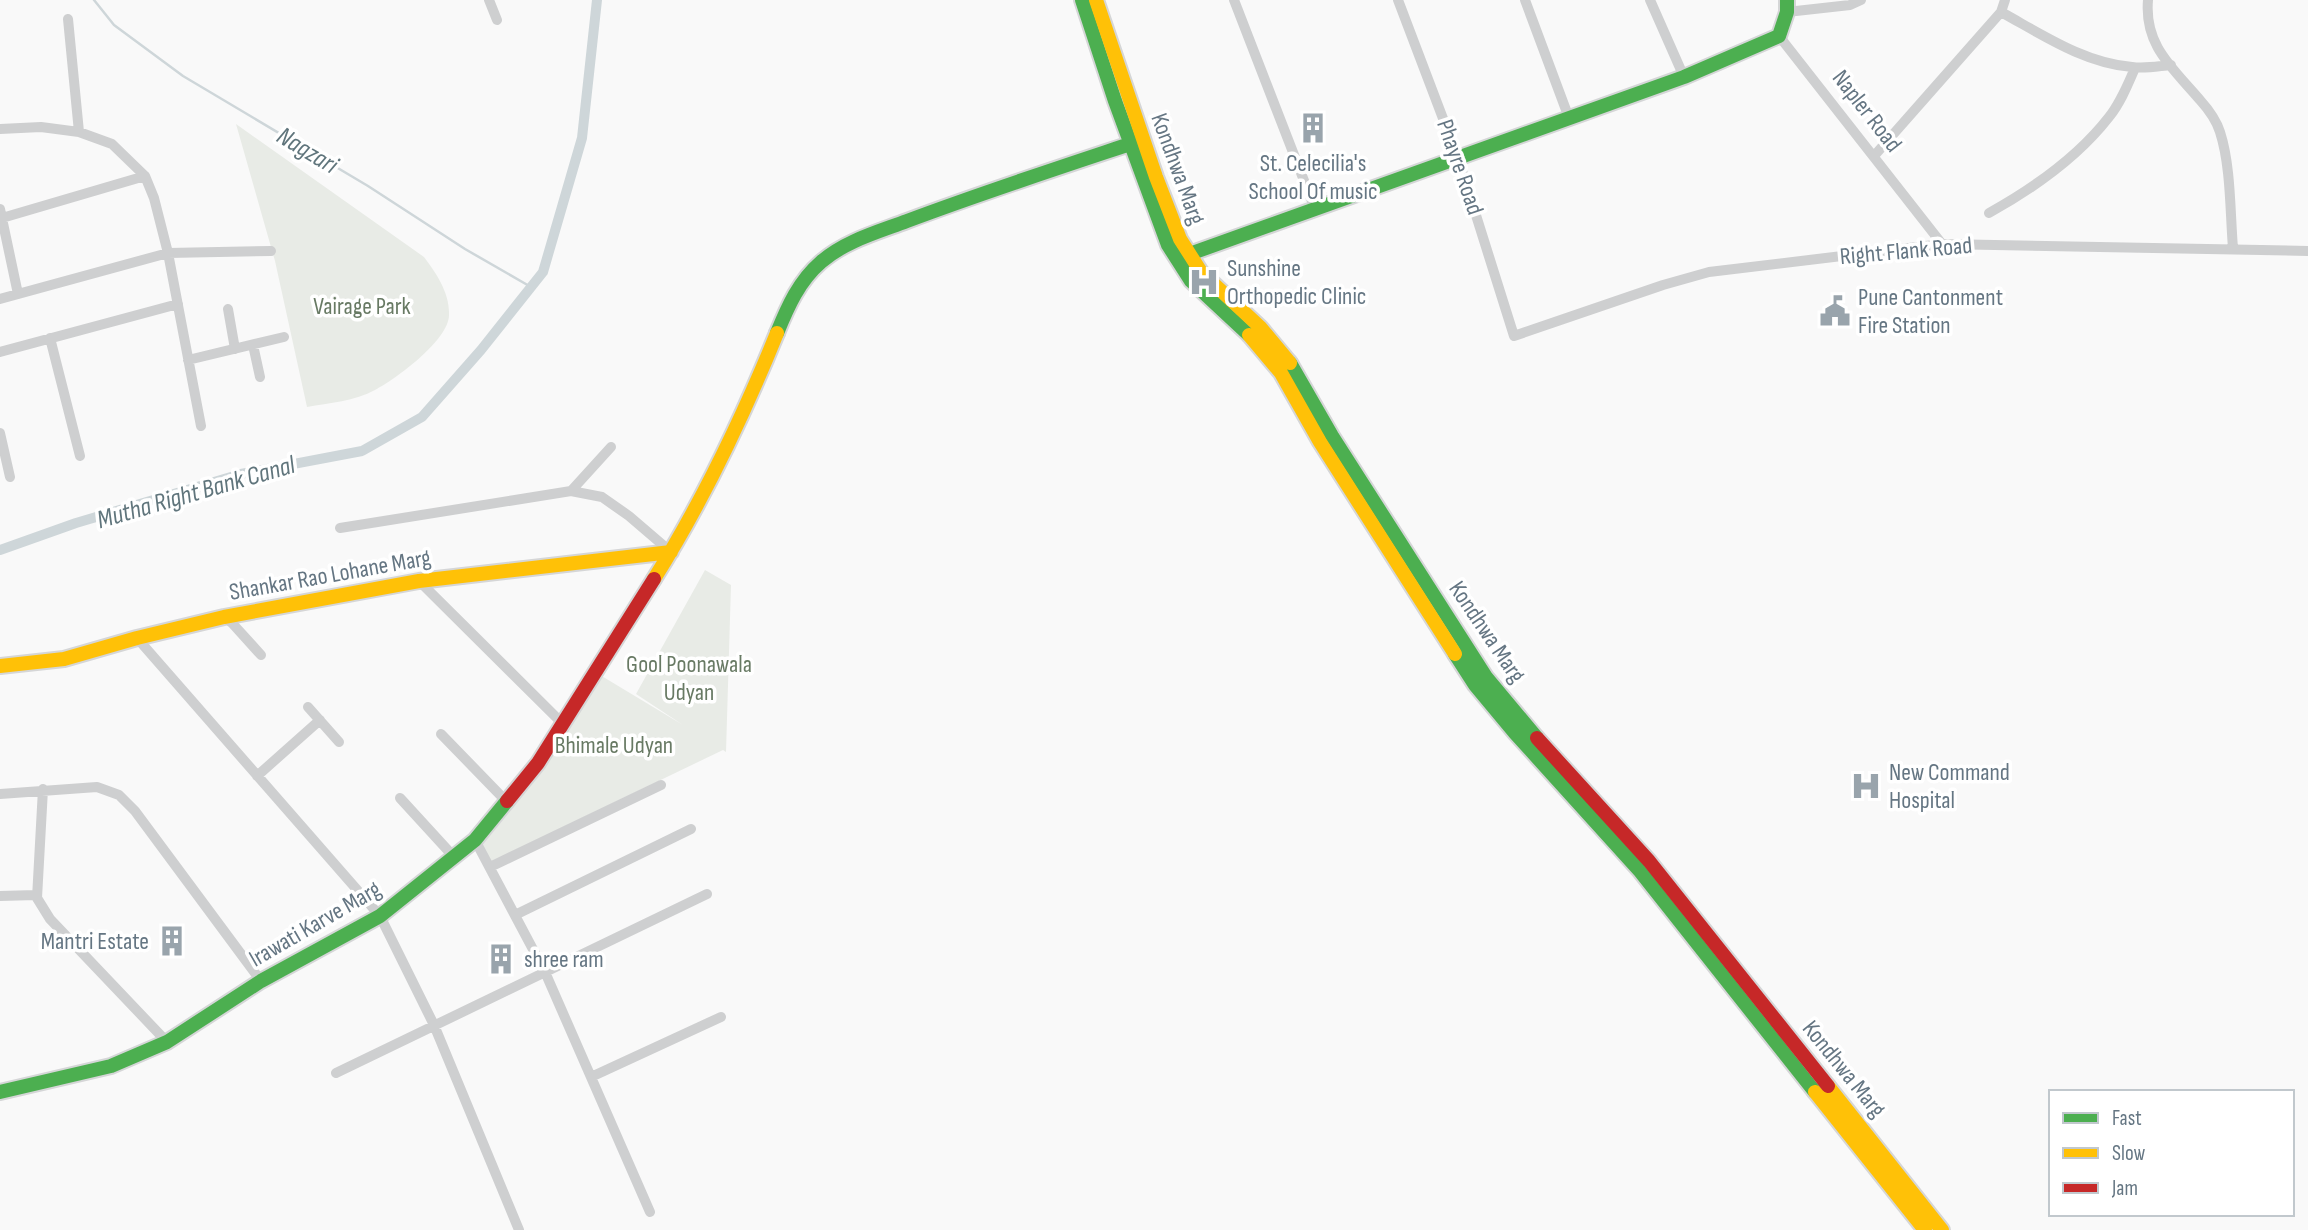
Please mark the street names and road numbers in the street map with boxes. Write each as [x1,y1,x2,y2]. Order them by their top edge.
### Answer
street label: Napler Road [1826,64,1908,158]
street label: Kondhwa Marg [1144,109,1212,229]
street label: Phayre Road [1430,116,1490,218]
street label: Right Flank Road [1839,231,1973,271]
street label: Shankar Rao Lohane Marg [227,543,433,607]
street label: Kondhwa Marg [1442,576,1532,688]
street label: Irawati Karve Marg [244,875,386,973]
street label: Kondhwa Marg [1796,1015,1892,1123]

